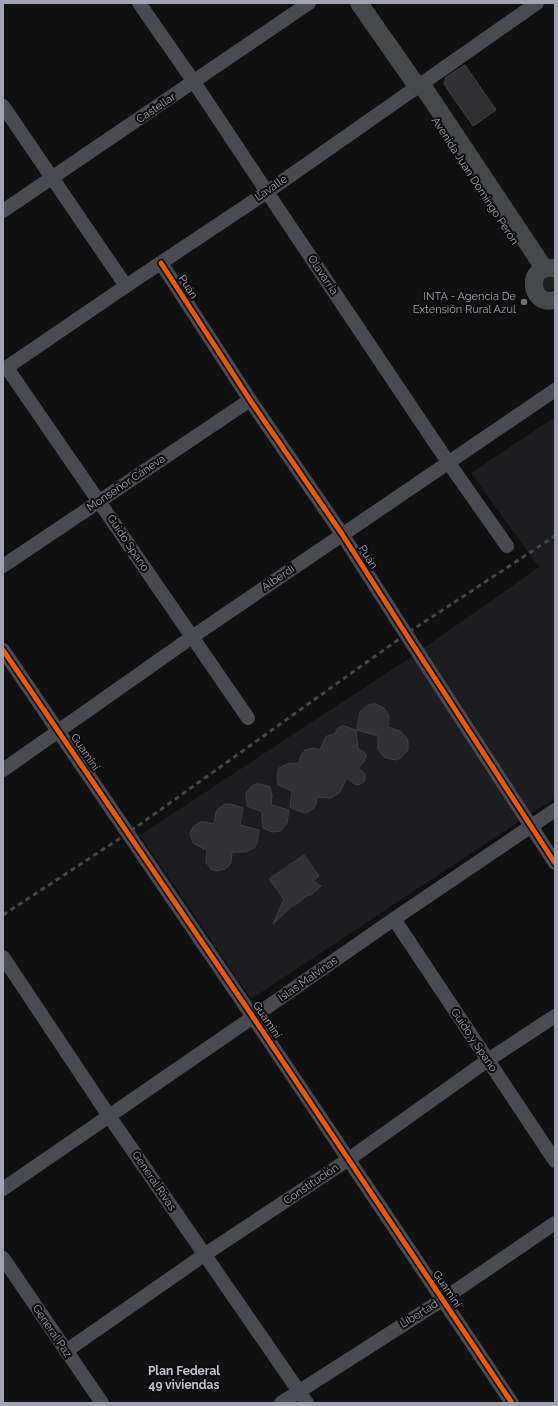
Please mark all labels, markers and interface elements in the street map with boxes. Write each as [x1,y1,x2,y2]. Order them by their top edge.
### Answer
street label: Castellar [134,90,178,126]
street label: Avenida Juan Domingo Perón [429,115,521,247]
street label: Lavalle [252,172,290,204]
street label: Olavarría [305,253,341,297]
street label: Puán [176,273,200,301]
place label: INTA - Agencia De Extensión Rural Azul [413,290,517,316]
marker: INTA - Agencia De Extensión Rural Azul [519,297,529,307]
street label: Monseñor Cáneva [84,452,168,514]
street label: Guido Spano [104,512,152,574]
street label: Puán [356,543,380,571]
street label: Alberdi [259,562,297,594]
street label: Guaminí [68,731,102,773]
street label: Islas Malvinas [276,954,340,1004]
street label: Guaminí [250,999,284,1041]
street label: Guido y Spano [448,1006,500,1075]
street label: General Rivas [129,1149,179,1213]
street label: Constitución [281,1161,341,1207]
street label: Guaminí [430,1268,464,1310]
street label: Libertad [398,1297,441,1331]
street label: General Paz [30,1302,75,1360]
district label: Plan Federal 49 viviendas [148,1364,220,1392]

